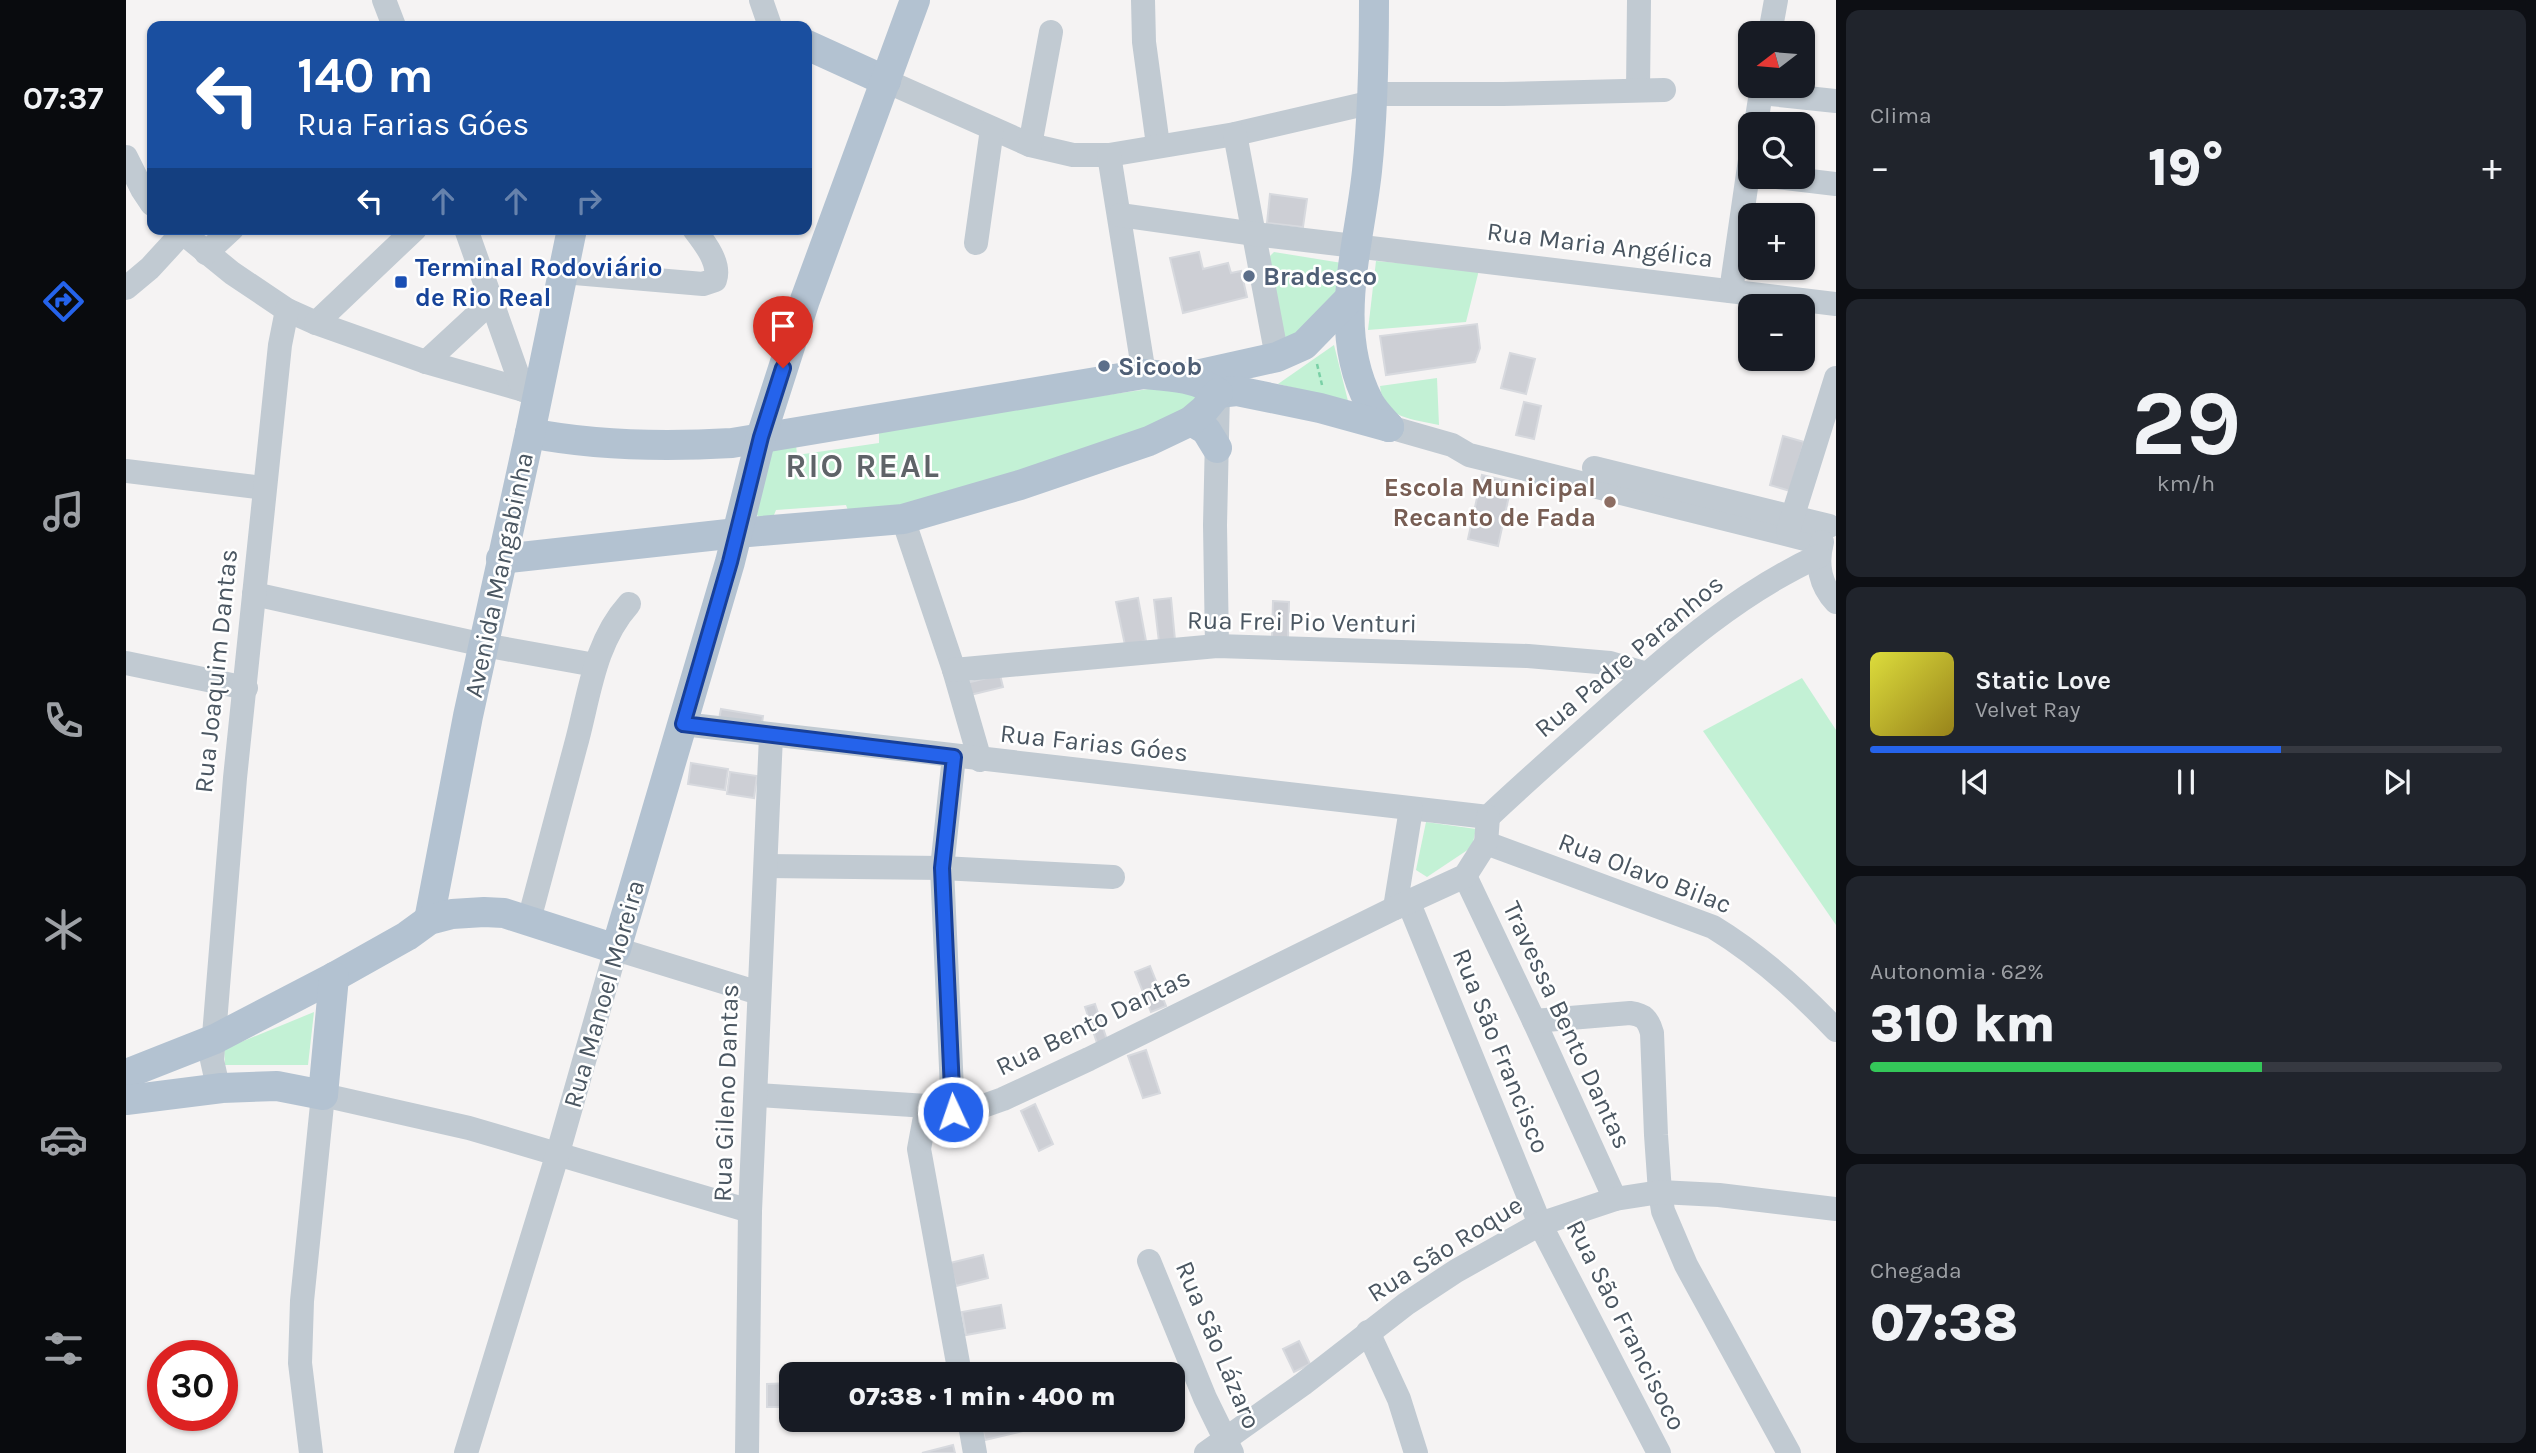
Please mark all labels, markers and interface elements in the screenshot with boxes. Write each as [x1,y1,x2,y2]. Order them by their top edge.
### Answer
north arrow [1738,21,1815,98]
map controls [1738,21,1815,371]
text: 140 m [297,47,434,104]
icon: left [182,49,273,140]
text: 07:37 [23,80,103,117]
text: Clima [1870,102,1932,129]
text: Rua Farias Góes [297,106,529,143]
button: search [1738,112,1815,189]
text: 19° [2148,137,2224,198]
text: − [1870,145,1890,190]
text: + [2482,145,2502,190]
icon: left [351,182,389,220]
icon: ahead [424,182,462,220]
icon: ahead [497,182,535,220]
icon: right [570,182,608,220]
button: + [1738,203,1815,280]
street label: Rua Maria Angélica [1485,216,1715,274]
place label: Terminal Rodoviário de Rio Real [415,252,663,313]
place label: Bradesco [1263,261,1377,292]
marker: Bradesco [1241,268,1257,284]
marker: Terminal Rodoviário de Rio Real [393,274,409,290]
icon: directions [39,277,88,326]
button: − [1738,294,1815,371]
pin [753,296,813,368]
icon: arrive [764,307,802,345]
place label: Sicoob [1118,351,1202,382]
marker: Sicoob [1096,358,1112,374]
text: 29 [2131,371,2241,477]
district label: RIO REAL [785,447,941,485]
street label: Avenida Mangabinha [458,450,540,700]
text: km/h [2157,470,2215,497]
place label: Escola Municipal Recanto de Fada [1384,472,1596,533]
icon: music [39,487,88,536]
marker: Escola Municipal Recanto de Fada [1602,494,1618,510]
street label: Rua Joaquim Dantas [188,547,244,795]
street label: Rua Padre Paranhos [1528,568,1730,744]
street label: Rua Frei Pio Venturi [1187,604,1417,640]
text: Static Love [1975,665,2111,696]
icon: phone [39,696,88,745]
text: Velvet Ray [1975,696,2080,723]
street label: Rua Farias Góes [999,718,1189,768]
icon: previous [1956,763,1994,801]
icon: pause [2167,763,2205,801]
icon: next [2378,763,2416,801]
street label: Rua Olavo Bilac [1554,826,1736,920]
street label: Rua Manoel Moreira [557,876,651,1112]
street label: Travessa Bento Dantas [1496,896,1638,1154]
icon: climate [39,905,88,954]
street label: Rua São Francisco [1446,944,1556,1158]
text: Autonomia · 62% [1870,958,2044,985]
street label: Rua Bento Dantas [991,962,1195,1082]
street label: Rua Gileno Dantas [707,983,745,1203]
text: 310 km [1870,993,2055,1054]
position arrow [916,1075,990,1149]
icon: car [39,1115,88,1164]
street label: Rua São Roque [1362,1189,1528,1309]
street label: Rua São Francisoco [1559,1214,1693,1436]
street label: Rua São Lázaro [1169,1256,1267,1434]
text: Chegada [1870,1257,1962,1284]
text: 07:38 [1870,1292,2018,1353]
icon: filters [39,1324,88,1373]
speed limit sign: 30 [147,1340,238,1431]
text: 07:38 · 1 min · 400 m [849,1381,1115,1412]

